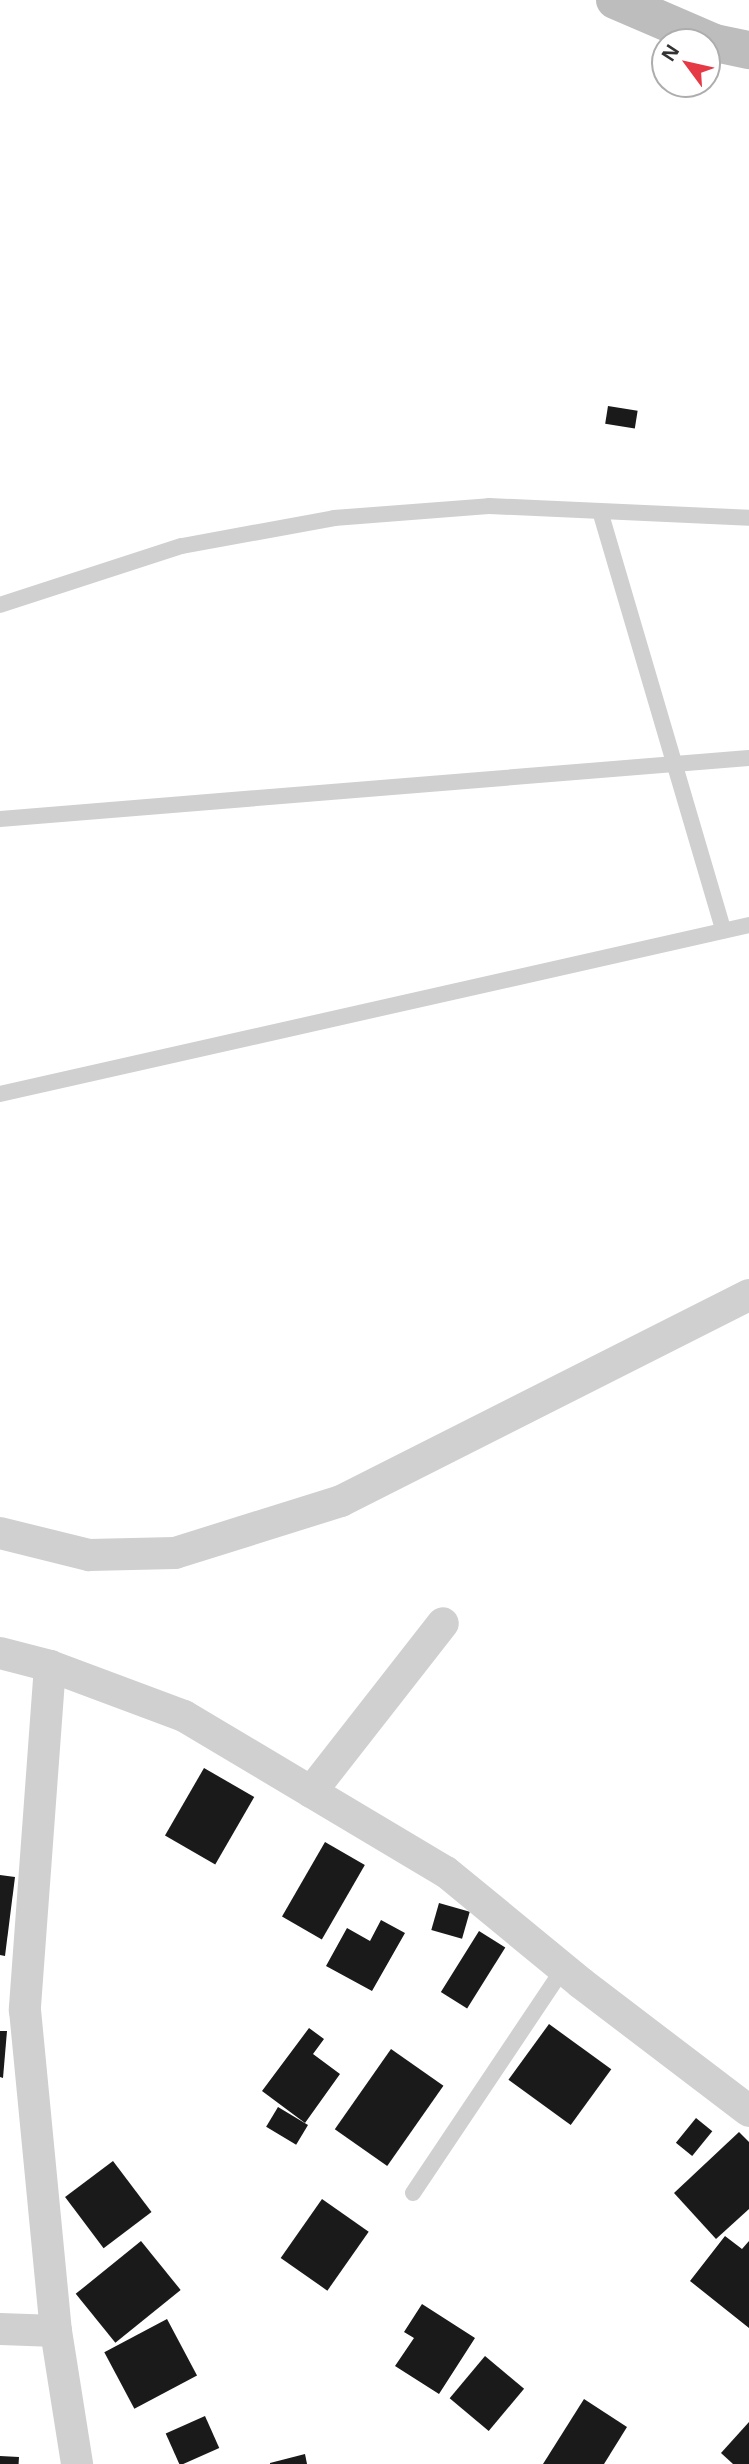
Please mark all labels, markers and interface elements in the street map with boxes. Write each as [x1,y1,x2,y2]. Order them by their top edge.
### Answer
north arrow [651,28,721,98]
text: N [655,39,685,66]

